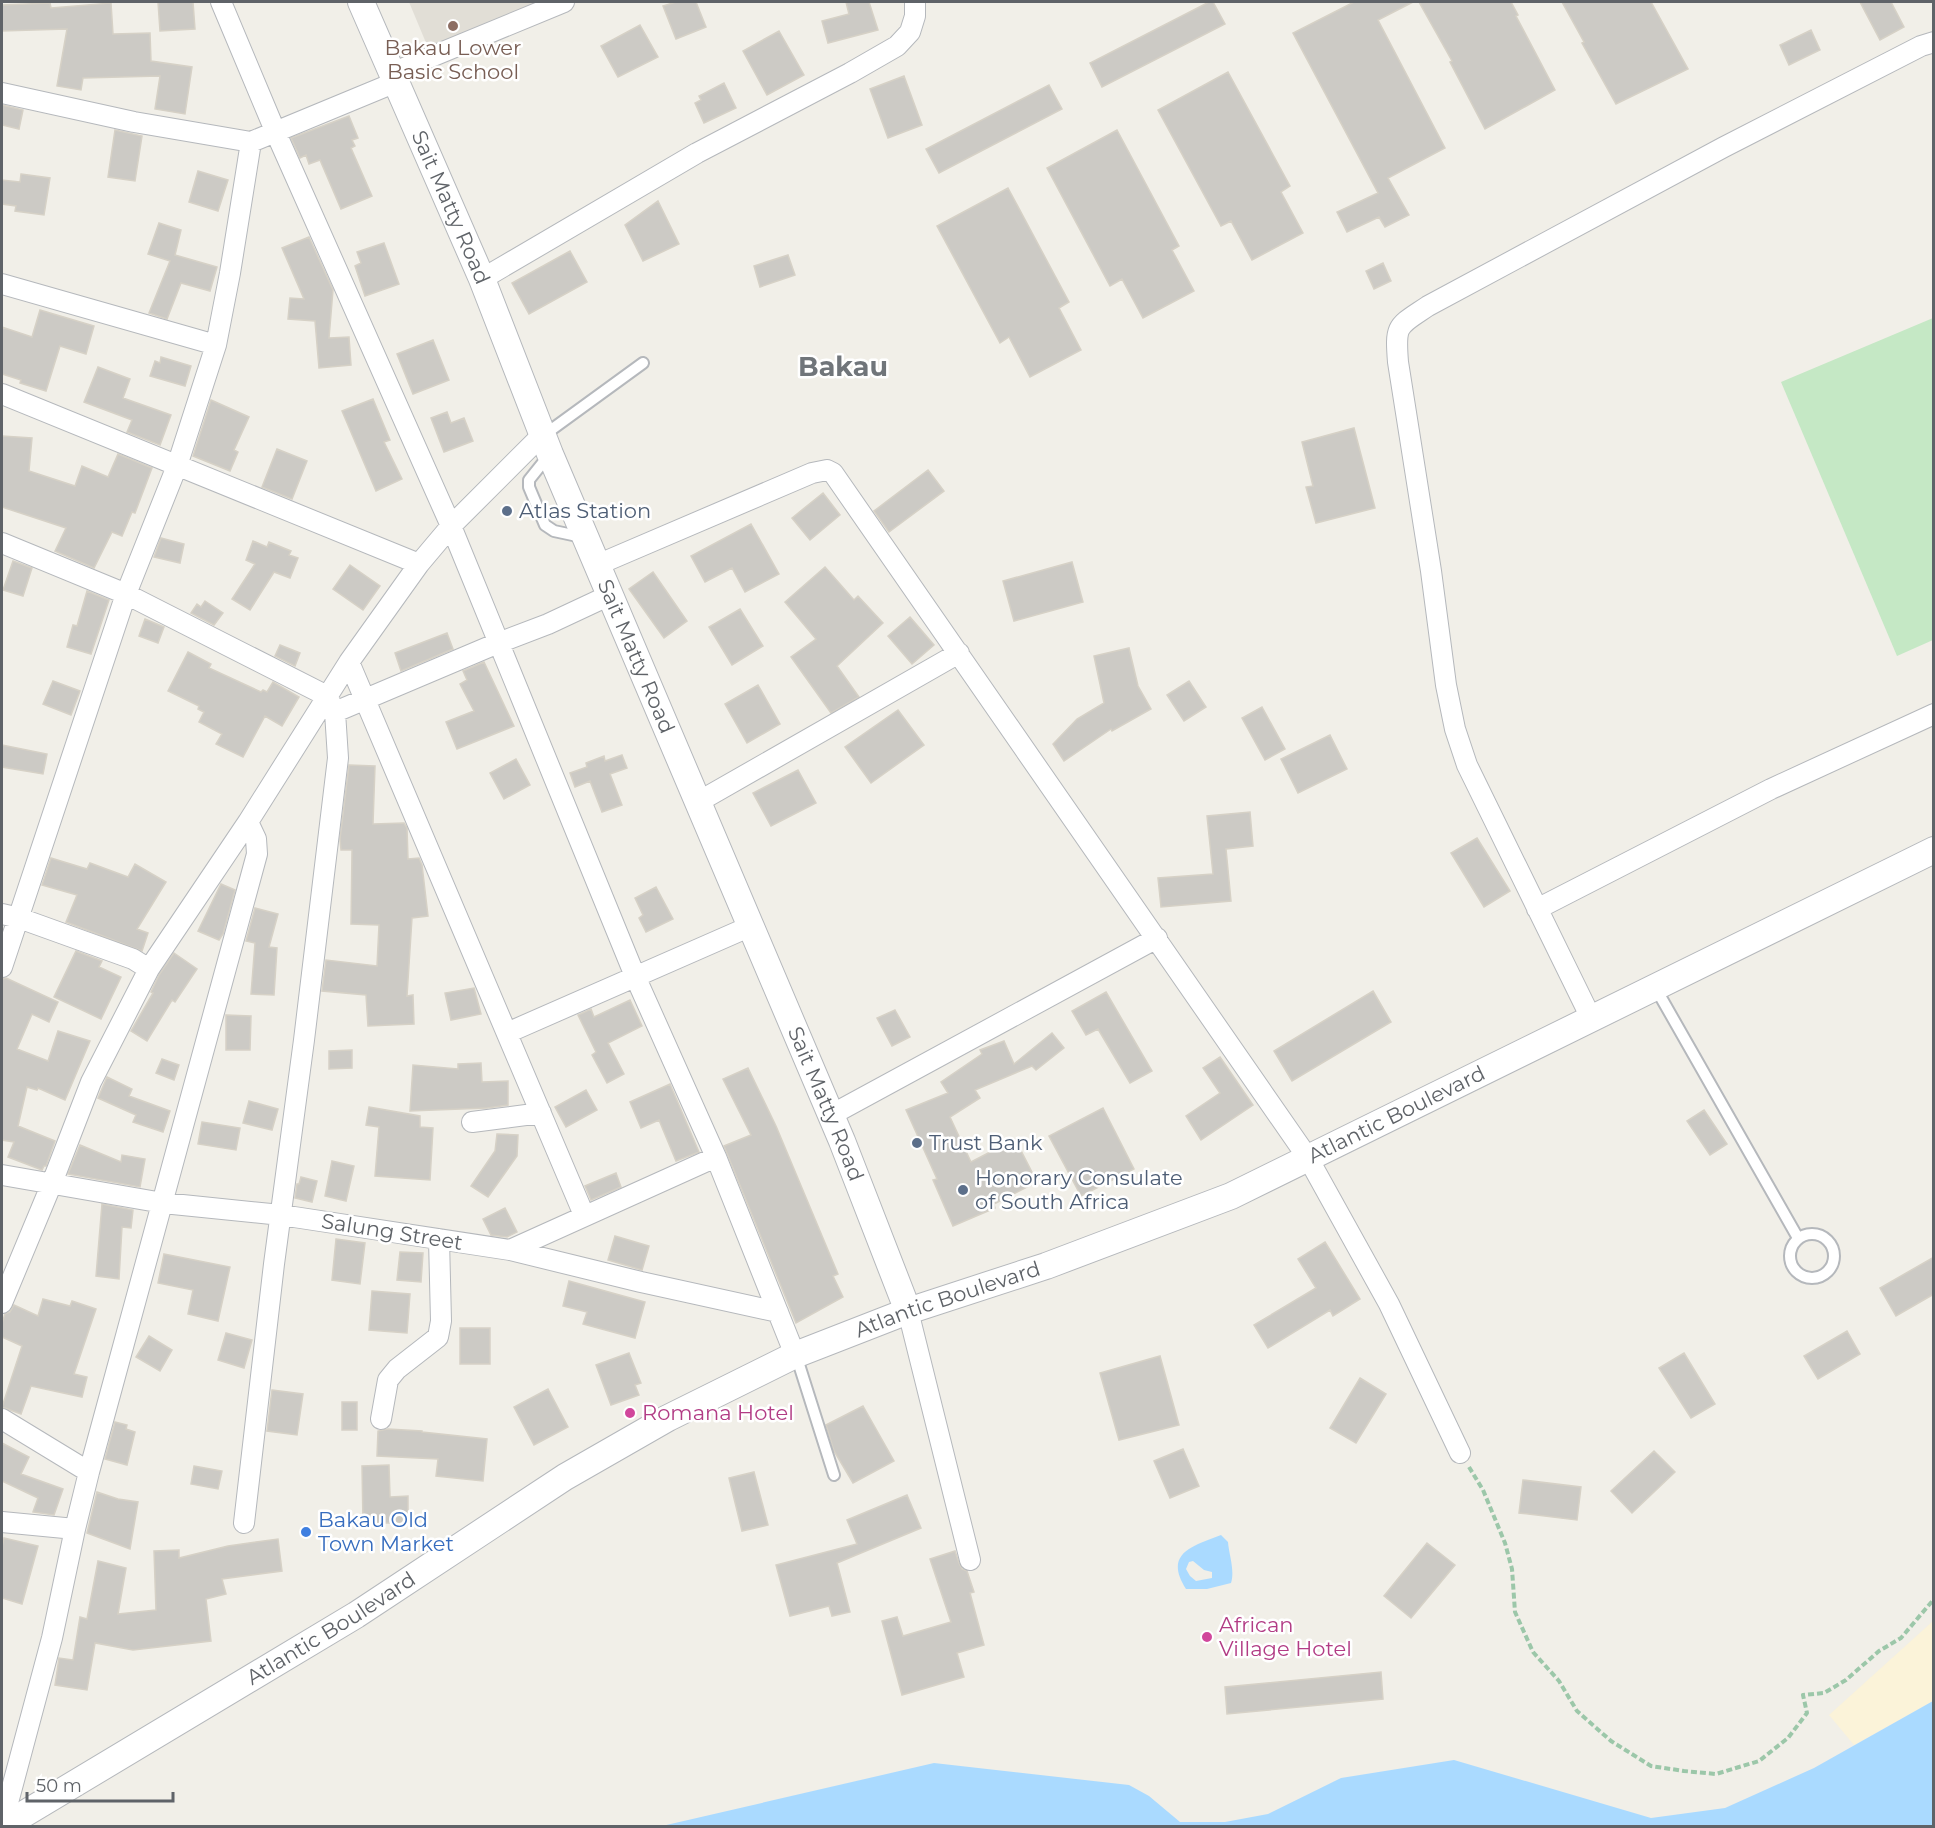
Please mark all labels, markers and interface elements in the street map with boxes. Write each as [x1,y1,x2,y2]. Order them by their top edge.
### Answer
marker: Bakau Lower Basic School [446,19,460,33]
place label: Bakau Lower Basic School [385,35,521,84]
street label: Sait Matty Road [407,126,496,288]
district label: Bakau [798,350,888,383]
place label: Atlas Station [519,498,651,523]
marker: Atlas Station [500,504,514,518]
street label: Sait Matty Road [593,575,680,737]
street label: Sait Matty Road [783,1023,869,1185]
street label: Atlantic Boulevard [1304,1060,1489,1168]
place label: Trust Bank [929,1130,1043,1155]
marker: Trust Bank [910,1136,924,1150]
place label: Honorary Consulate of South Africa [975,1165,1183,1214]
marker: Honorary Consulate of South Africa [956,1183,970,1197]
street label: Salung Street [320,1208,464,1255]
street label: Atlantic Boulevard [851,1256,1043,1342]
place label: Romana Hotel [642,1400,794,1425]
marker: Romana Hotel [623,1406,637,1420]
place label: Bakau Old Town Market [318,1507,454,1556]
marker: Bakau Old Town Market [299,1525,313,1539]
street label: Atlantic Boulevard [242,1566,420,1690]
place label: African Village Hotel [1219,1612,1352,1661]
marker: African Village Hotel [1200,1630,1214,1644]
scale bar [27,1765,172,1803]
text: 50 m [36,1775,82,1797]

